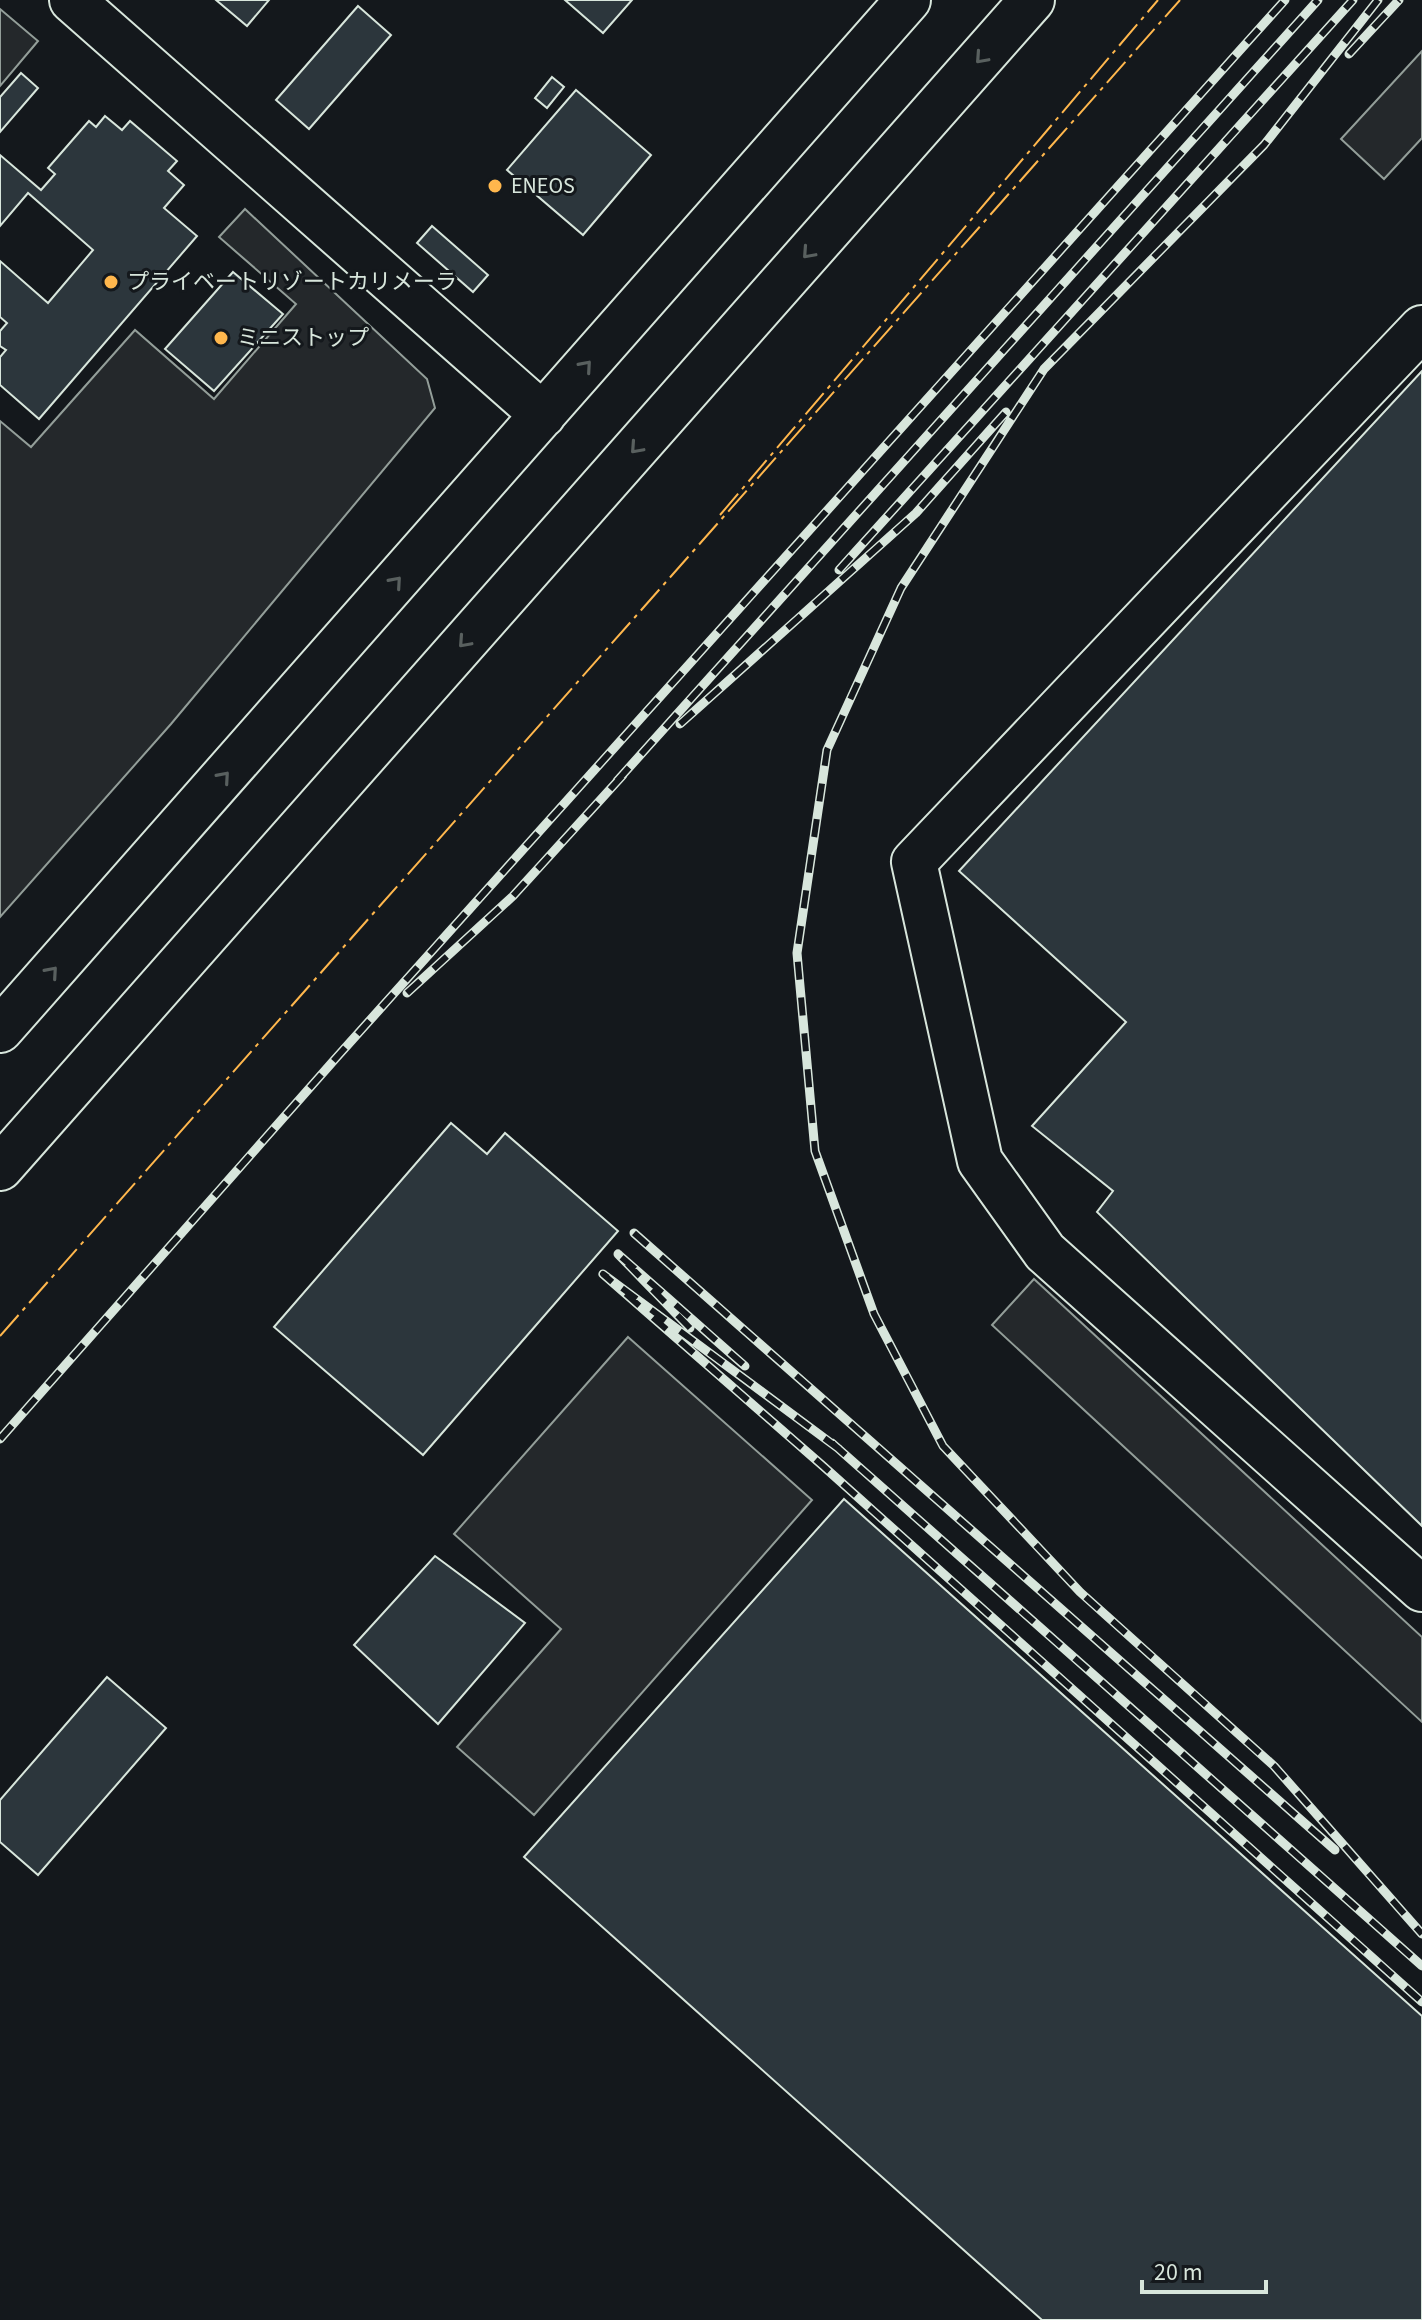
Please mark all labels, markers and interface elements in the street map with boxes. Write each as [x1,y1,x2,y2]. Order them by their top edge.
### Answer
one-way arrow [976,49,990,64]
place label: ENEOS [511,170,575,202]
marker: ENEOS [486,177,504,195]
one-way arrow [804,244,818,259]
place label: プライベートリゾートカリメーラ [127,266,457,298]
marker: プライベートリゾートカリメーラ [102,273,120,291]
place label: ミニストップ [237,322,369,354]
marker: ミニストップ [212,329,230,347]
one-way arrow [577,361,591,376]
one-way arrow [631,438,646,453]
one-way arrow [386,577,401,592]
one-way arrow [459,633,473,648]
one-way arrow [214,772,228,787]
one-way arrow [42,966,56,981]
scale bar [1142,2244,1266,2294]
text: 20 m [1154,2255,1203,2290]

